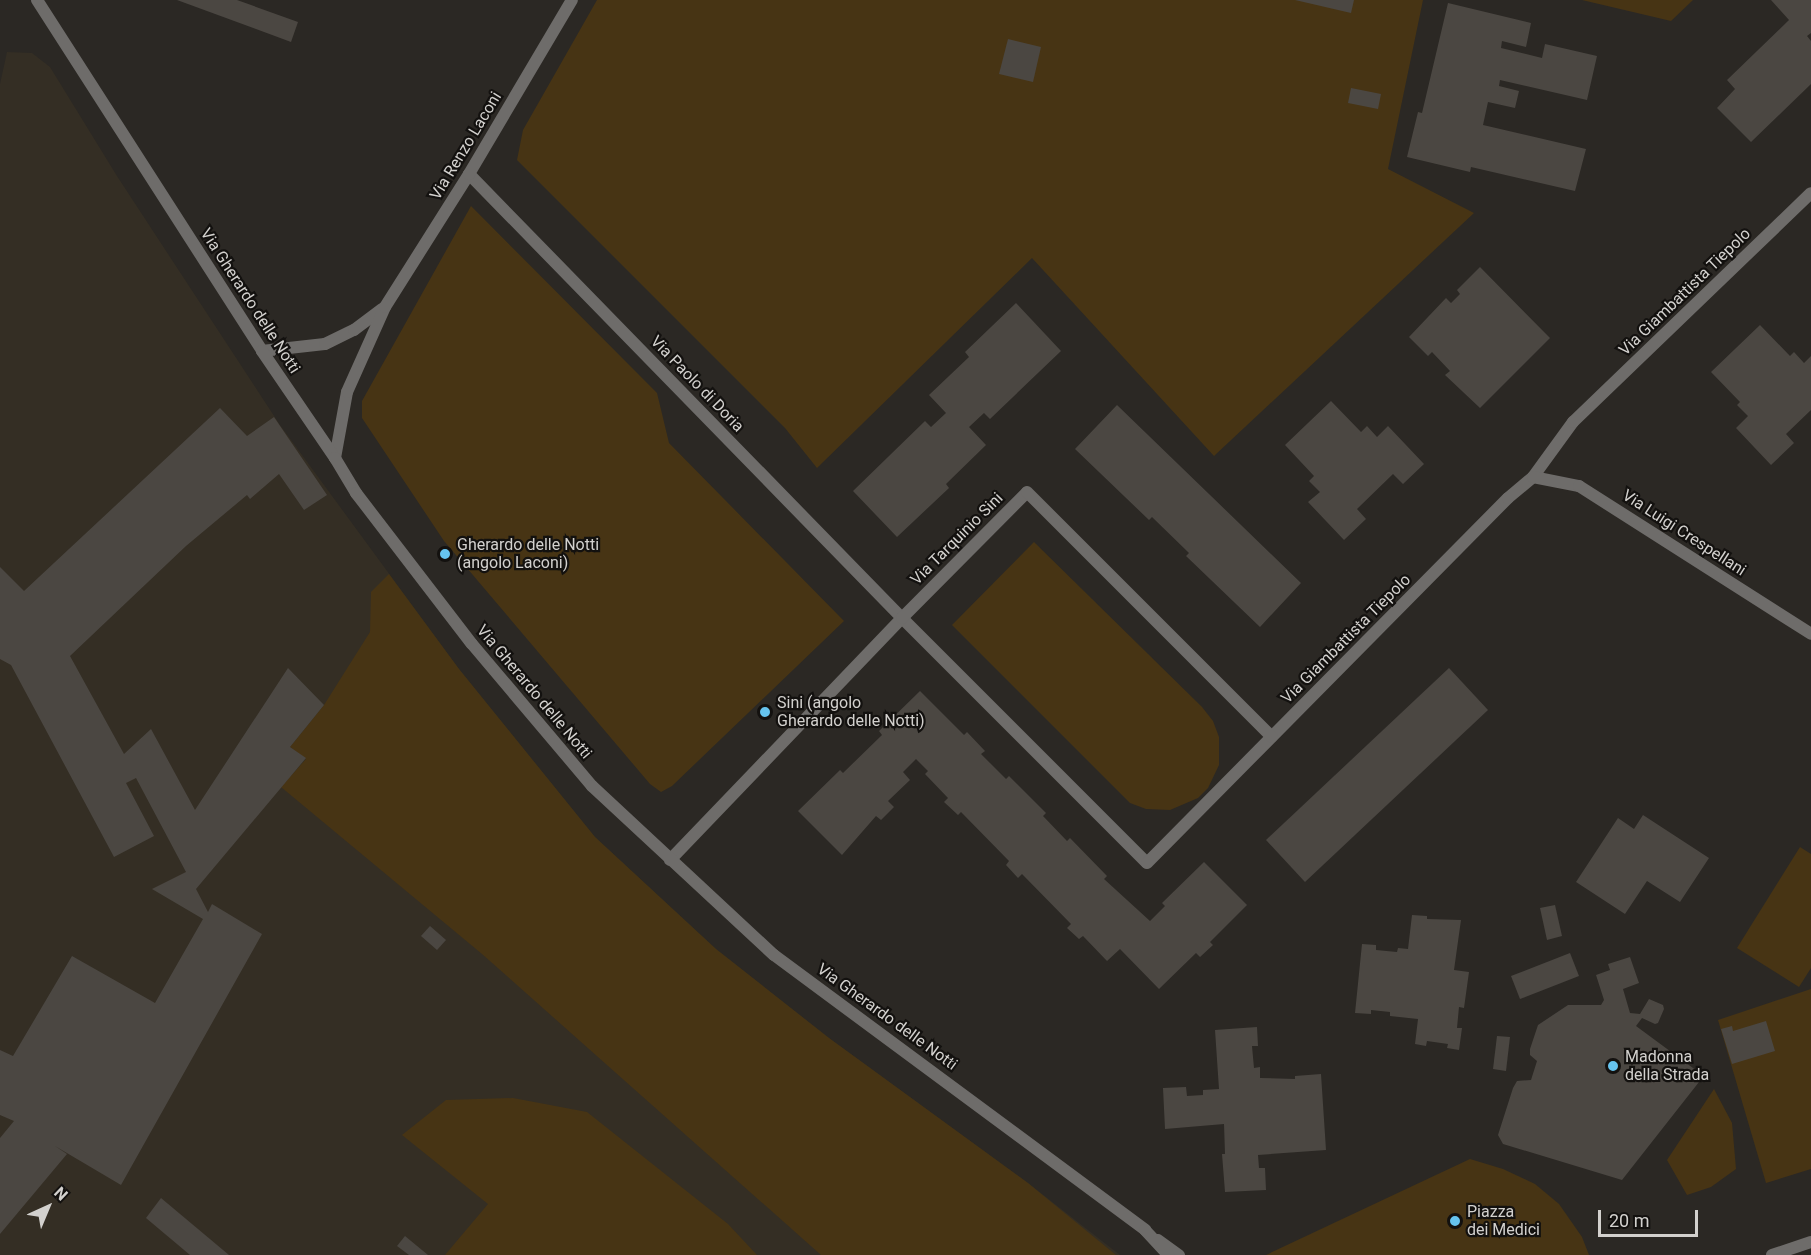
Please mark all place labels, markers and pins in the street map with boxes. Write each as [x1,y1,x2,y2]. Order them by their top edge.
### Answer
place label: Gherardo delle Notti (angolo Laconi) [457,535,599,573]
marker: Gherardo delle Notti (angolo Laconi) [438,547,452,561]
place label: Sini (angolo Gherardo delle Notti) [777,693,925,731]
marker: Sini (angolo Gherardo delle Notti) [758,705,772,719]
place label: Madonna della Strada [1625,1047,1709,1085]
marker: Madonna della Strada [1606,1059,1620,1073]
place label: Piazza dei Medici [1467,1202,1540,1240]
marker: Piazza dei Medici [1448,1214,1462,1228]

